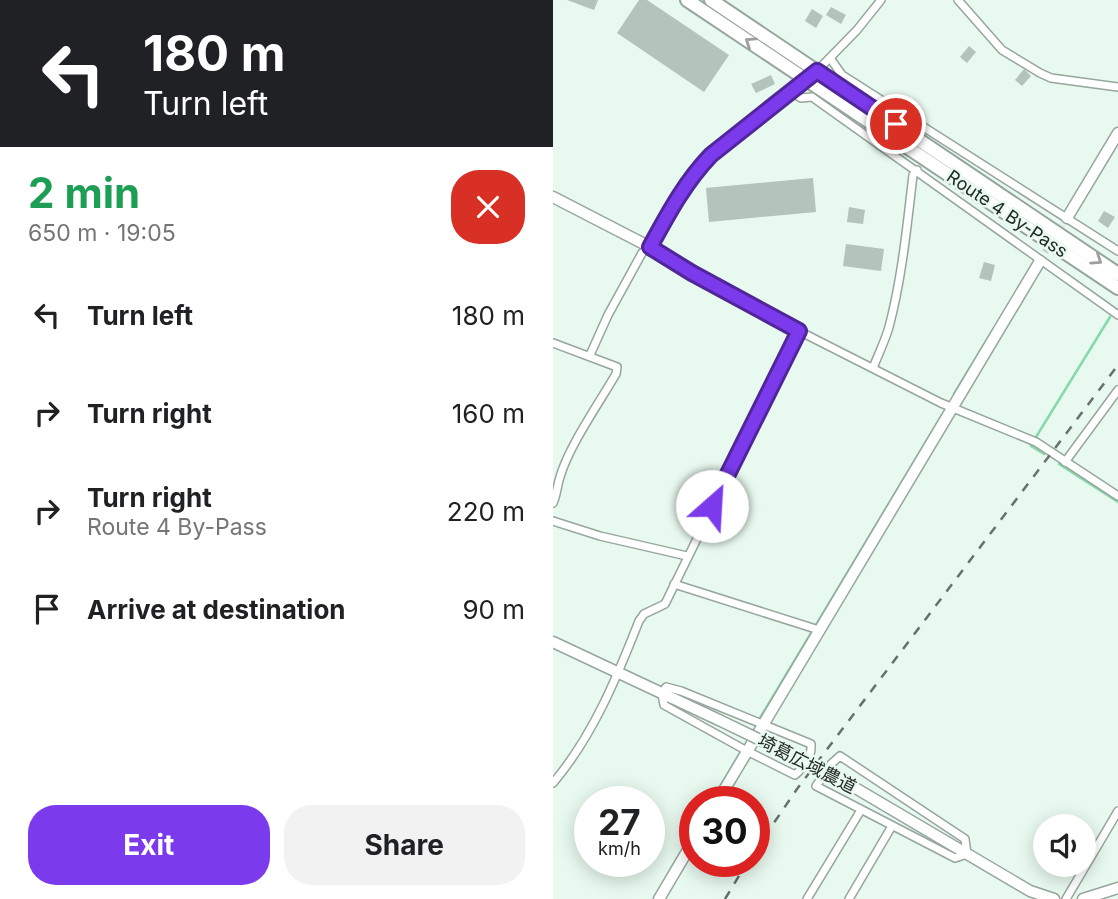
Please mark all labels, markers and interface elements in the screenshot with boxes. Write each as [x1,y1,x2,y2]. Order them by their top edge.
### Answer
text: 180 m [143,24,285,83]
icon: left [28,28,119,119]
one-way arrow [745,38,758,50]
text: Turn left [143,84,268,123]
pin [866,94,926,154]
icon: arrive [877,105,915,143]
street label: Route 4 By-Pass [943,166,1072,262]
text: 2 min [28,167,140,218]
button: close [451,170,525,244]
text: 650 m · 19:05 [28,219,176,247]
one-way arrow [1089,252,1102,264]
icon: left [28,296,66,334]
text: Turn left [87,300,193,331]
text: 180 m [452,300,525,331]
icon: right [28,394,66,432]
text: Turn right [87,398,212,429]
text: 160 m [452,398,525,429]
position arrow [675,469,749,543]
text: Turn right [87,482,212,513]
icon: right [28,492,66,530]
text: 220 m [447,496,525,527]
text: Route 4 By-Pass [87,513,267,541]
icon: arrive [28,590,66,628]
text: Arrive at destination [87,594,346,625]
text: 90 m [462,594,525,625]
street label: 埼葛広域農道 [754,730,860,797]
speed limit sign: 30 [679,786,770,877]
text: 27 [598,801,641,843]
button: Exit [28,805,270,885]
button: Share [284,805,525,885]
map controls [1033,814,1096,877]
button: sound [1033,814,1096,877]
text: km/h [598,838,641,859]

